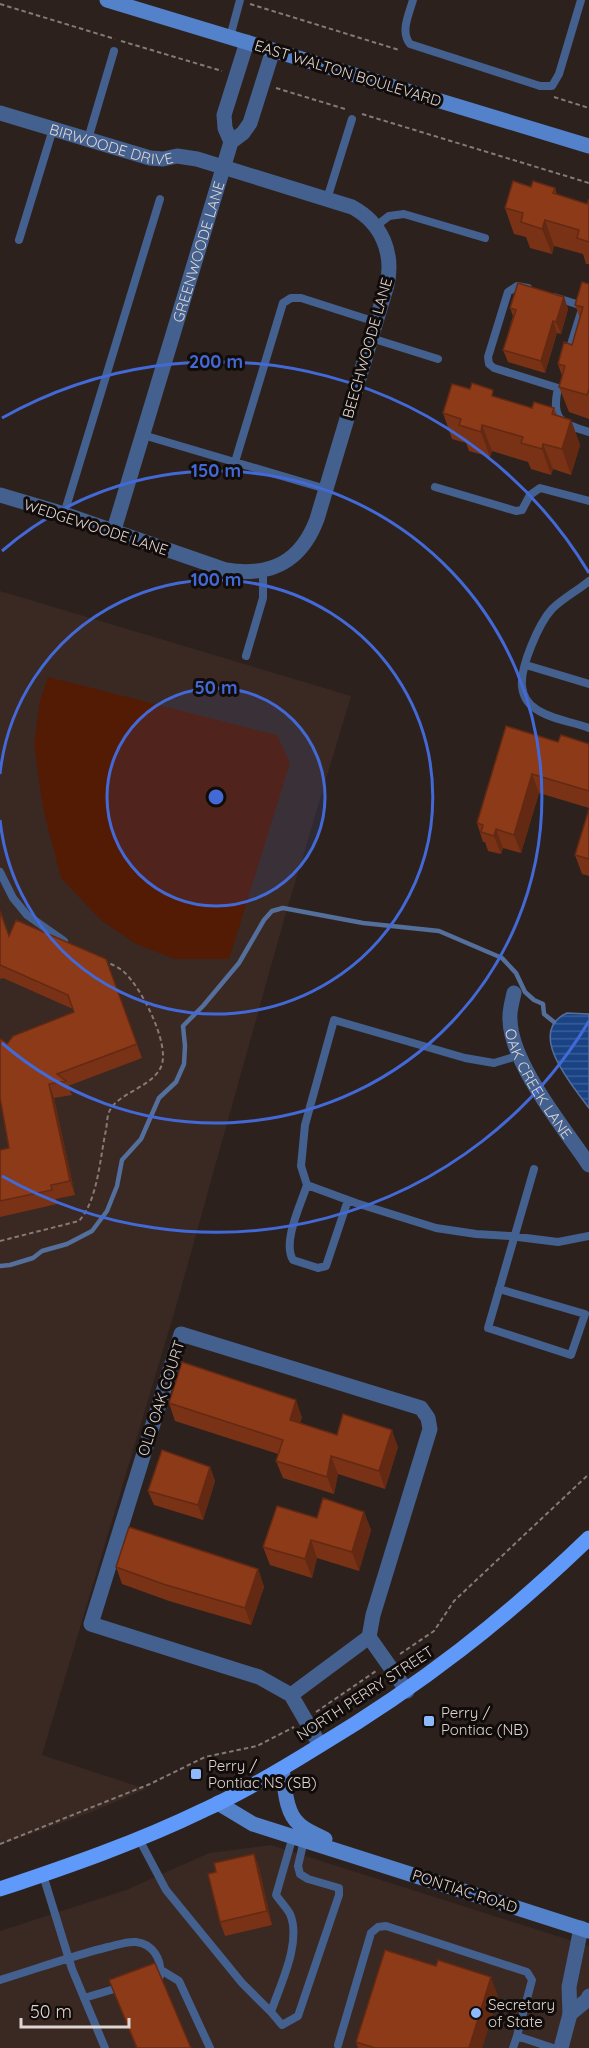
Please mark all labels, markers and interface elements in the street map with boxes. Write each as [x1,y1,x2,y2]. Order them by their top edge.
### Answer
street label: EAST WALTON BOULEVARD [252,35,444,111]
street label: BIRWOODE DRIVE [47,119,175,169]
street label: GREENWOODE LANE [168,179,228,324]
street label: BEECHWOODE LANE [338,276,396,420]
text: 200 m [189,350,243,373]
text: 150 m [191,459,241,482]
street label: WEDGEWOODE LANE [21,495,171,559]
text: 100 m [191,568,241,591]
text: 50 m [194,676,238,699]
centre of rings [206,787,226,807]
street label: OAK CREEK LANE [501,1027,577,1142]
street label: OLD OAK COURT [133,1338,189,1458]
street label: NORTH PERRY STREET [293,1642,437,1744]
place label: Perry / Pontiac (NB) [441,1703,529,1739]
marker: Perry / Pontiac (NB) [422,1714,436,1728]
place label: Perry / Pontiac NS (SB) [208,1756,317,1792]
marker: Perry / Pontiac NS (SB) [189,1767,203,1781]
street label: PONTIAC ROAD [410,1865,520,1917]
scale bar [21,1991,129,2029]
place label: Secretary of State [488,1995,555,2031]
text: 50 m [30,2000,72,2023]
marker: Secretary of State [469,2006,483,2020]

